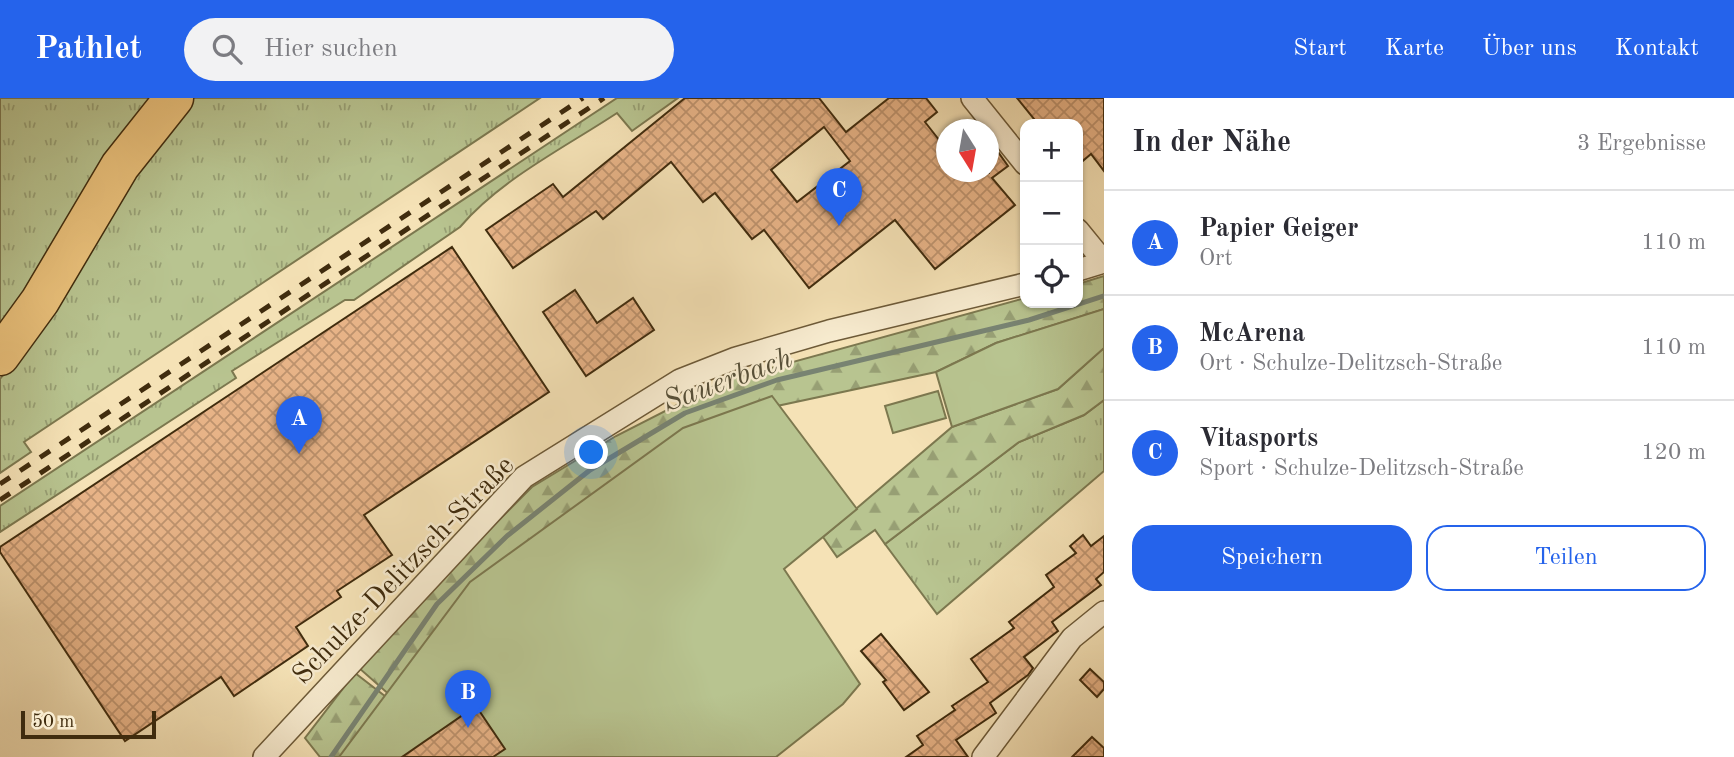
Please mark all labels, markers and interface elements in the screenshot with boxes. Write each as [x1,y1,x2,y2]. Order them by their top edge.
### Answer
search box [184,18,674,81]
icon: search [208,30,246,68]
text: Pathlet [35,33,142,66]
text: Hier suchen [264,36,398,62]
text: Start [1293,37,1347,61]
text: Karte [1385,37,1444,61]
text: Über uns [1482,37,1577,61]
text: Kontakt [1615,37,1699,61]
north arrow [936,119,999,182]
map controls [1020,119,1083,308]
button: + [1020,119,1083,182]
text: In der Nähe [1132,128,1291,158]
text: 3 Ergebnisse [1577,132,1706,155]
pin: C [816,168,862,226]
button: − [1020,182,1083,245]
text: Papier Geiger [1199,216,1359,242]
text: A [1146,231,1164,254]
text: 110 m [1641,231,1706,254]
button: locate [1020,245,1083,308]
text: Ort [1199,247,1233,270]
text: McArena [1199,321,1305,347]
text: B [1147,336,1163,359]
text: 110 m [1641,336,1706,359]
water label: Sauerbach [659,344,797,418]
text: Ort · Schulze-Delitzsch-Straße [1199,352,1502,375]
pin: A [276,396,322,454]
text: Vitasports [1199,426,1318,452]
your location [574,435,608,469]
text: C [1147,441,1163,464]
text: 120 m [1641,441,1706,464]
street label: Schulze-Delitzsch-Straße [288,452,520,690]
text: Sport · Schulze-Delitzsch-Straße [1199,457,1524,480]
button: Speichern [1132,525,1412,591]
button: Teilen [1426,525,1706,591]
pin: B [445,670,491,728]
scale bar [21,708,156,740]
text: 50 m [32,713,74,732]

